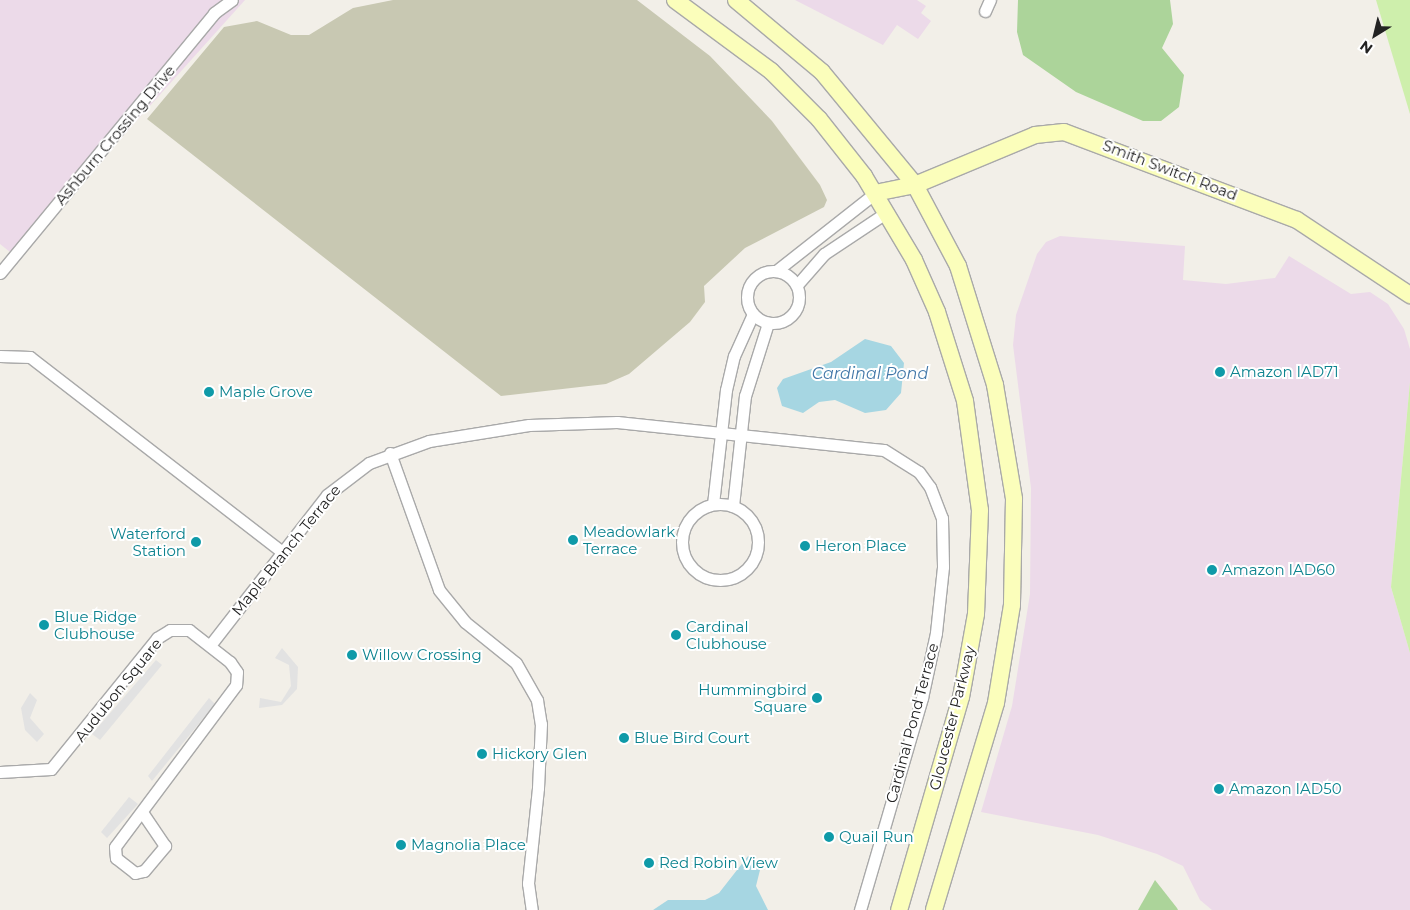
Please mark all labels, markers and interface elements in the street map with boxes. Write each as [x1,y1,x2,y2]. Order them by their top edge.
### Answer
north arrow [1350,10,1400,60]
text: N [1356,37,1376,58]
street label: Ashburn Crossing Drive [51,62,179,208]
street label: Smith Switch Road [1100,136,1240,204]
place label: Amazon IAD71 [1230,363,1339,381]
water label: Cardinal Pond [812,364,928,384]
marker: Amazon IAD71 [1214,366,1226,378]
place label: Maple Grove [219,383,313,401]
marker: Maple Grove [203,386,215,398]
street label: Maple Branch Terrace [228,481,344,619]
place label: Meadowlark Terrace [583,522,675,557]
place label: Waterford Station [110,524,186,559]
marker: Meadowlark Terrace [567,534,579,546]
marker: Waterford Station [190,536,202,548]
place label: Heron Place [815,537,907,555]
marker: Heron Place [799,540,811,552]
place label: Amazon IAD60 [1222,561,1335,579]
marker: Amazon IAD60 [1206,564,1218,576]
place label: Blue Ridge Clubhouse [54,607,137,642]
place label: Cardinal Clubhouse [686,617,767,652]
marker: Blue Ridge Clubhouse [38,619,50,631]
marker: Cardinal Clubhouse [670,629,682,641]
street label: Audubon Square [71,635,165,745]
street label: Cardinal Pond Terrace [882,641,942,805]
street label: Gloucester Parkway [925,644,979,792]
place label: Willow Crossing [362,646,482,664]
marker: Willow Crossing [346,649,358,661]
place label: Hummingbird Square [698,680,807,715]
marker: Hummingbird Square [811,692,823,704]
place label: Blue Bird Court [634,729,750,747]
marker: Blue Bird Court [618,732,630,744]
place label: Hickory Glen [492,745,587,763]
marker: Hickory Glen [476,748,488,760]
place label: Amazon IAD50 [1229,780,1342,798]
marker: Amazon IAD50 [1213,783,1225,795]
place label: Quail Run [839,828,914,846]
marker: Quail Run [823,831,835,843]
place label: Magnolia Place [411,836,526,854]
marker: Magnolia Place [395,839,407,851]
place label: Red Robin View [659,854,778,872]
marker: Red Robin View [643,857,655,869]

